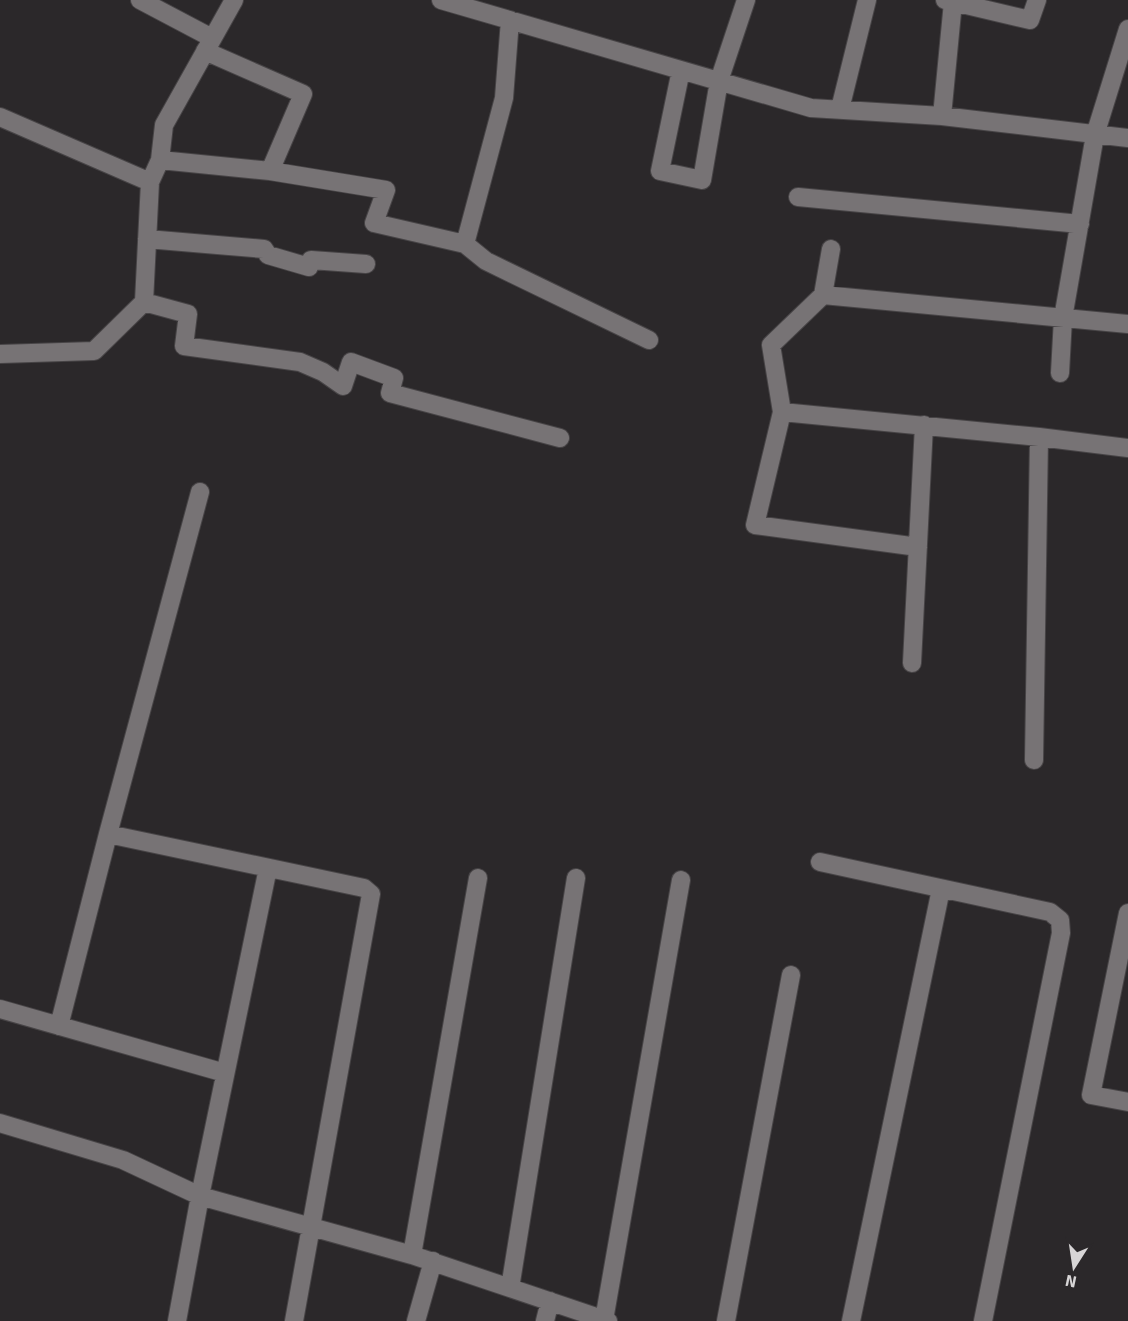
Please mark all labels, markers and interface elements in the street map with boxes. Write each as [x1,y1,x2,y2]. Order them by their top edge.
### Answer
north arrow [1044,1237,1104,1297]
text: N [1064,1270,1079,1292]

